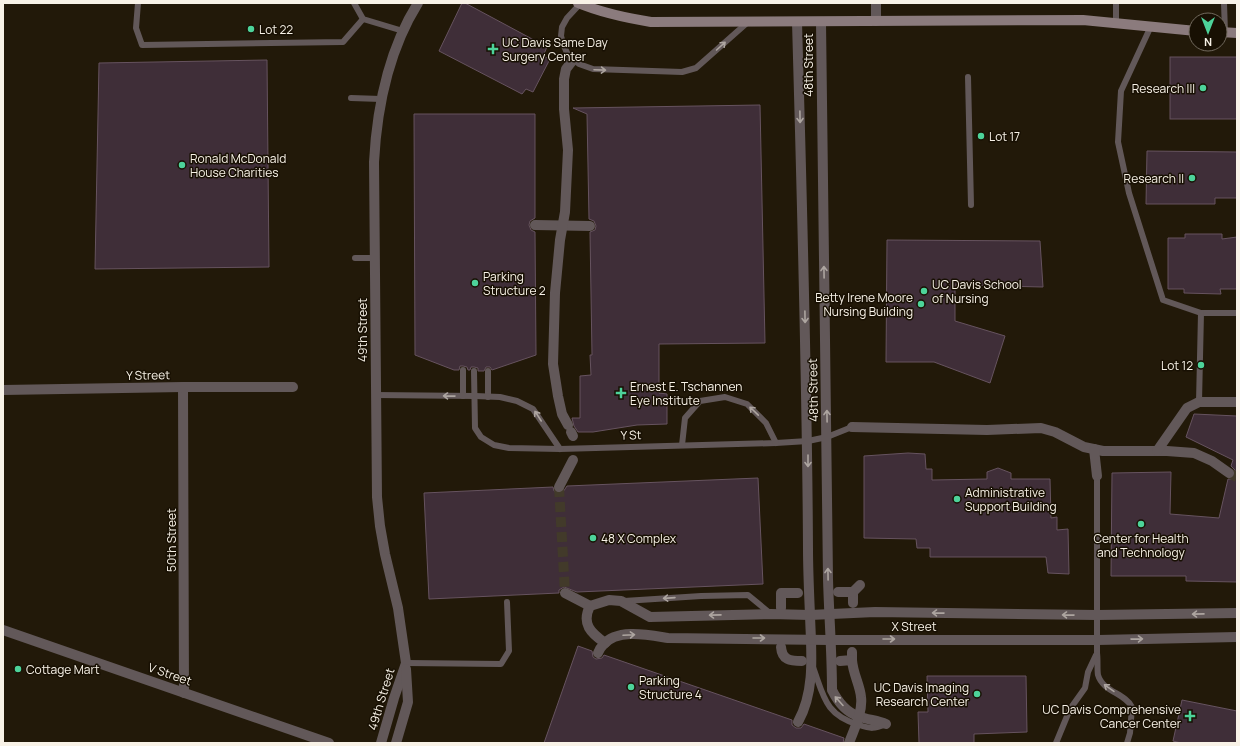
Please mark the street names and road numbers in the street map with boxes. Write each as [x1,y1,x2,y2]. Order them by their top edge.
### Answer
street label: 48th Street [800,33,817,97]
street label: 49th Street [354,298,371,362]
street label: 48th Street [804,358,822,422]
street label: Y Street [126,366,170,384]
street label: Y St [620,426,642,444]
street label: 50th Street [163,508,180,572]
street label: X Street [892,618,937,635]
street label: V Street [146,659,194,689]
street label: 49th Street [364,666,399,732]

